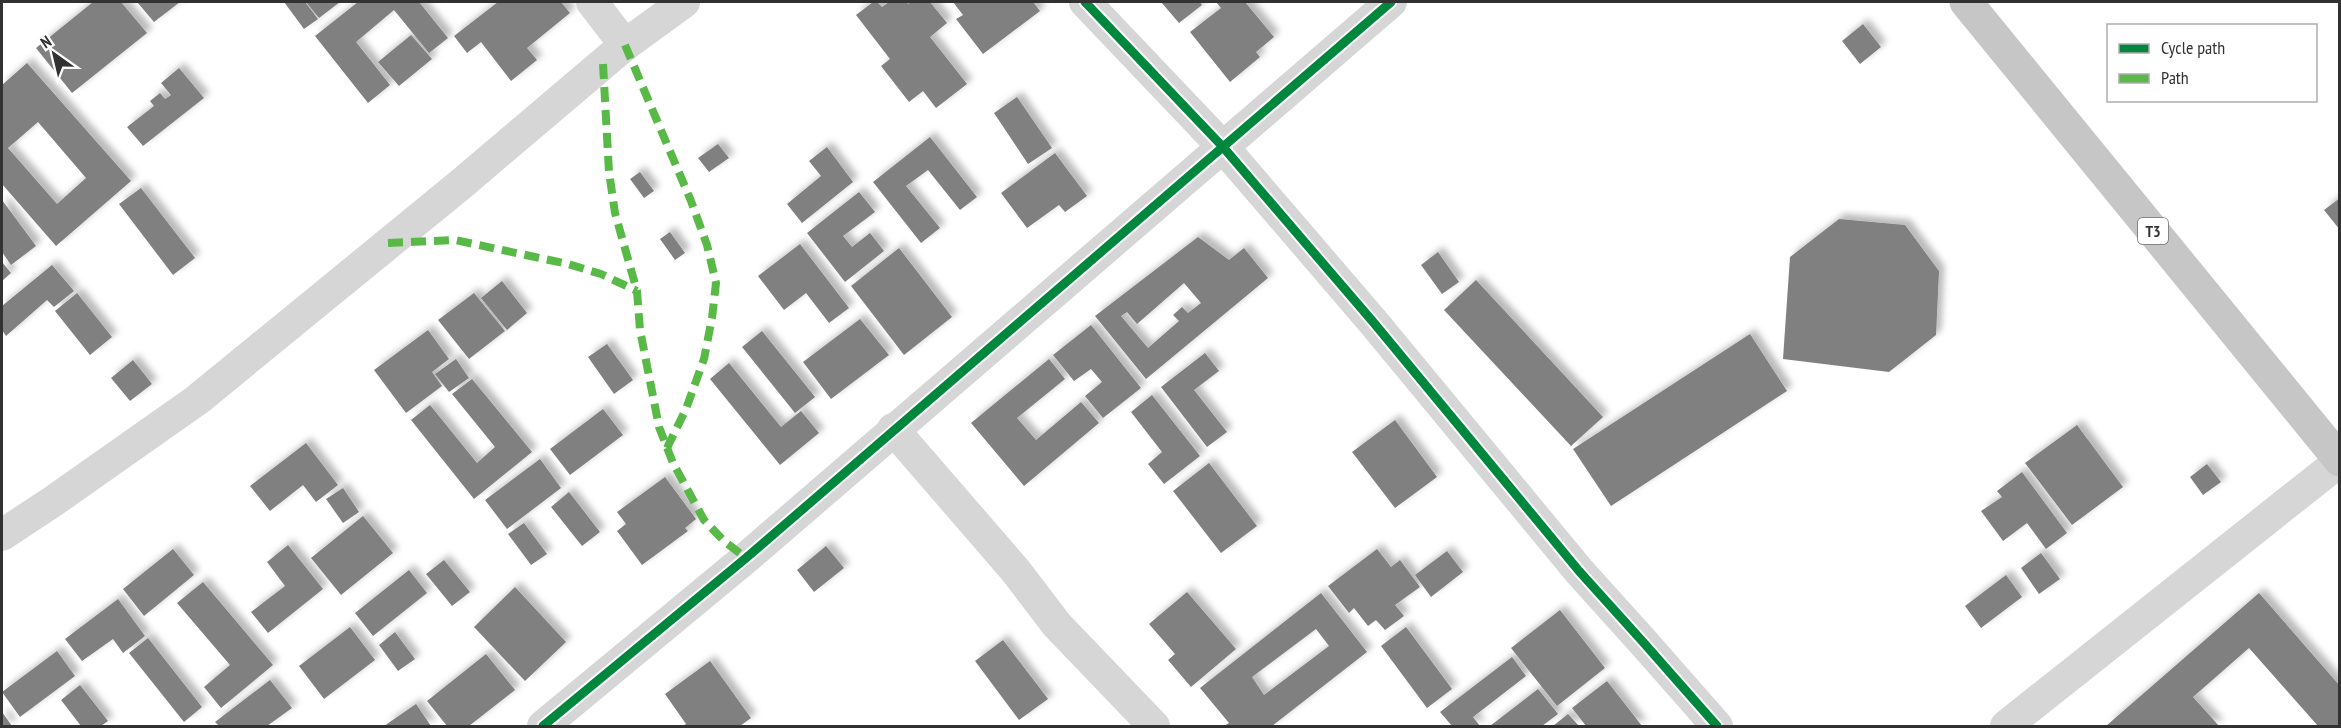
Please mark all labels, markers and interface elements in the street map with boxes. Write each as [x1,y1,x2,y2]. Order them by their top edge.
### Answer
north arrow [24,24,84,84]
legend [2107,24,2317,102]
text: N [36,31,55,52]
text: Cycle path [2161,36,2225,59]
text: Path [2161,66,2189,89]
road number: T3 [2138,218,2168,244]

